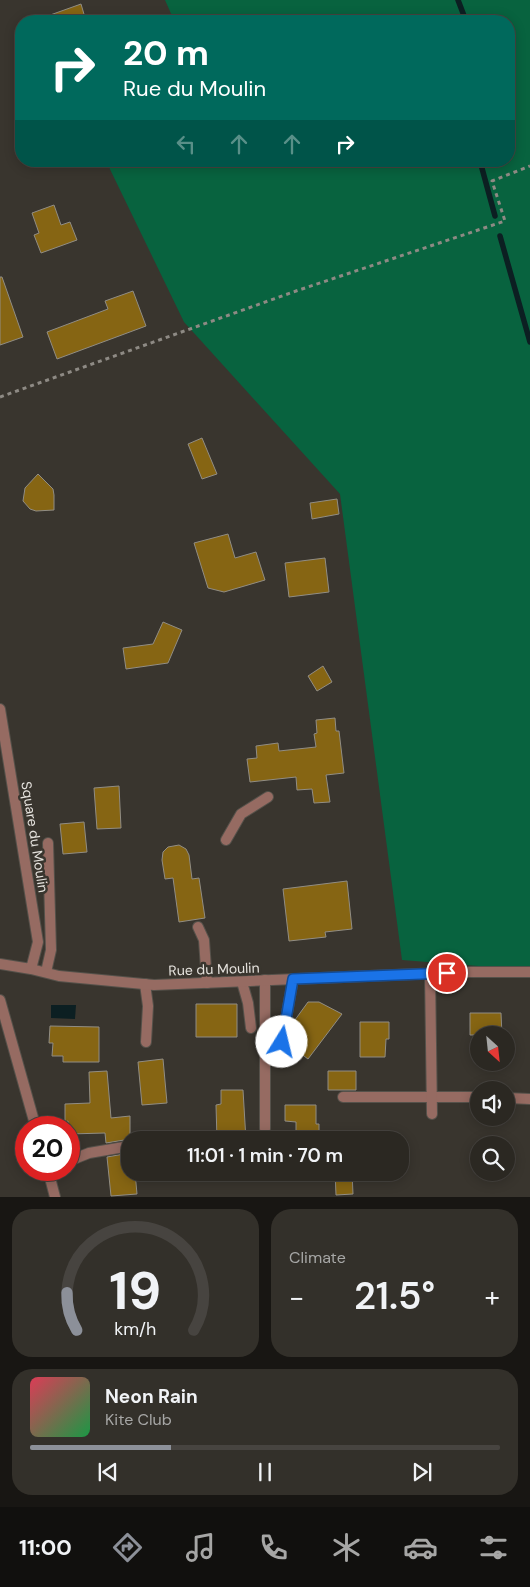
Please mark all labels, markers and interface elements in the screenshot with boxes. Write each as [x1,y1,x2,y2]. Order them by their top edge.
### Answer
text: 20 m [123,30,209,76]
icon: right [40,35,105,100]
text: Rue du Moulin [123,74,266,103]
icon: left [172,130,200,158]
icon: ahead [225,130,253,158]
icon: ahead [278,130,306,158]
icon: right [331,130,359,158]
street label: Square du Moulin [17,780,53,894]
pin [426,952,468,994]
street label: Rue du Moulin [168,958,260,980]
icon: arrive [433,959,461,987]
position arrow [255,1015,307,1067]
north arrow [470,1026,515,1071]
map controls [470,1026,515,1181]
button: sound [470,1081,515,1126]
speed limit sign: 20 [15,1116,80,1181]
button: search [470,1136,515,1181]
text: 11:01 · 1 min · 70 m [187,1143,343,1168]
text: Climate [289,1247,346,1268]
text: 19 [110,1257,161,1325]
text: 21.5° [354,1271,435,1321]
text: − [289,1279,304,1316]
text: + [485,1279,500,1316]
text: km/h [114,1317,157,1341]
text: Neon Rain [105,1384,198,1409]
text: Kite Club [105,1409,172,1430]
icon: previous [94,1458,122,1486]
icon: pause [251,1458,279,1486]
icon: next [408,1458,436,1486]
icon: directions [110,1530,145,1565]
icon: music [183,1530,218,1565]
icon: phone [256,1530,291,1565]
icon: climate [329,1530,364,1565]
icon: car [403,1530,438,1565]
icon: filters [476,1530,511,1565]
text: 11:00 [19,1533,72,1562]

